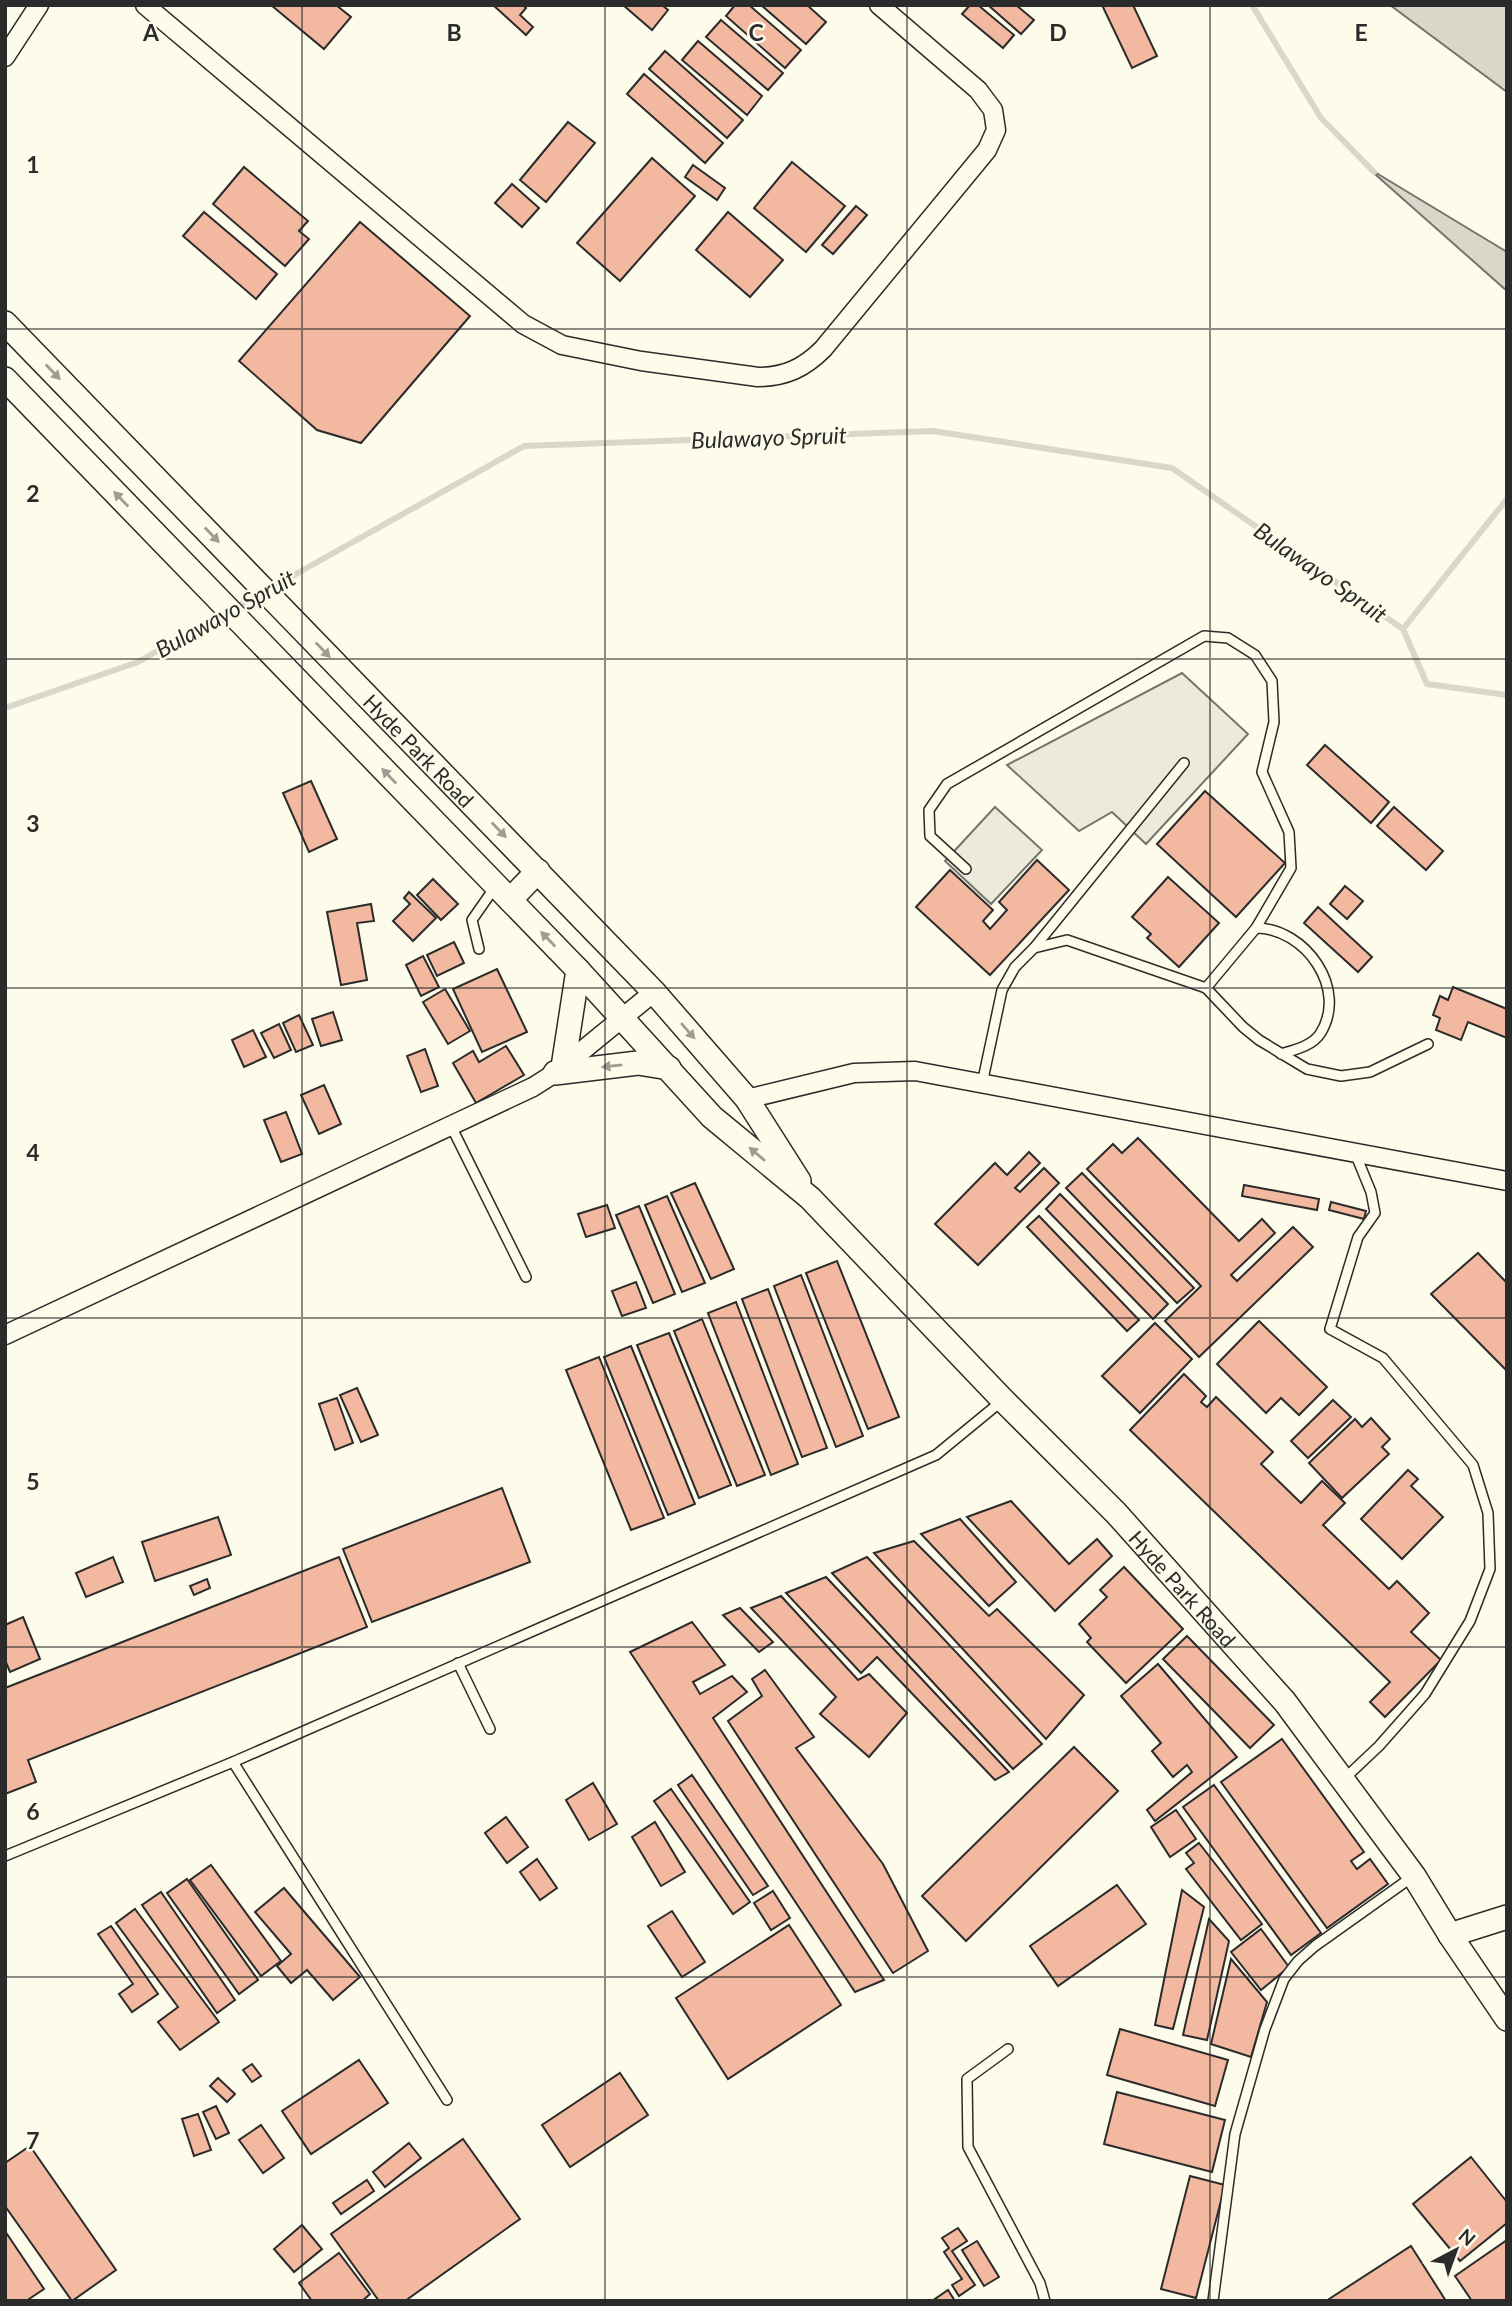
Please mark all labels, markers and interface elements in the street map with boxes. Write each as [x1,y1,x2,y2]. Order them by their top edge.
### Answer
text: A [142,18,160,46]
text: B [446,18,462,46]
text: C [748,18,764,46]
text: D [1049,18,1067,46]
text: E [1354,18,1368,46]
text: 1 [26,150,40,178]
one-way arrow [44,364,61,381]
water label: Bulawayo Spruit [691,420,847,454]
text: 2 [26,479,40,507]
one-way arrow [114,491,130,508]
water label: Bulawayo Spruit [1249,516,1393,628]
one-way arrow [203,527,220,544]
water label: Bulawayo Spruit [150,563,300,663]
one-way arrow [314,641,331,658]
street label: Hyde Park Road [359,688,480,812]
one-way arrow [382,768,398,785]
text: 3 [26,809,40,837]
one-way arrow [490,821,506,838]
one-way arrow [540,931,556,948]
one-way arrow [680,1023,695,1040]
one-way arrow [601,1061,623,1072]
text: 4 [26,1138,40,1166]
one-way arrow [749,1147,767,1162]
text: 5 [26,1467,40,1495]
street label: Hyde Park Road [1125,1525,1242,1651]
text: 6 [26,1797,40,1825]
text: 7 [26,2126,40,2154]
north arrow [1421,2215,1491,2285]
text: N [1454,2223,1481,2250]

